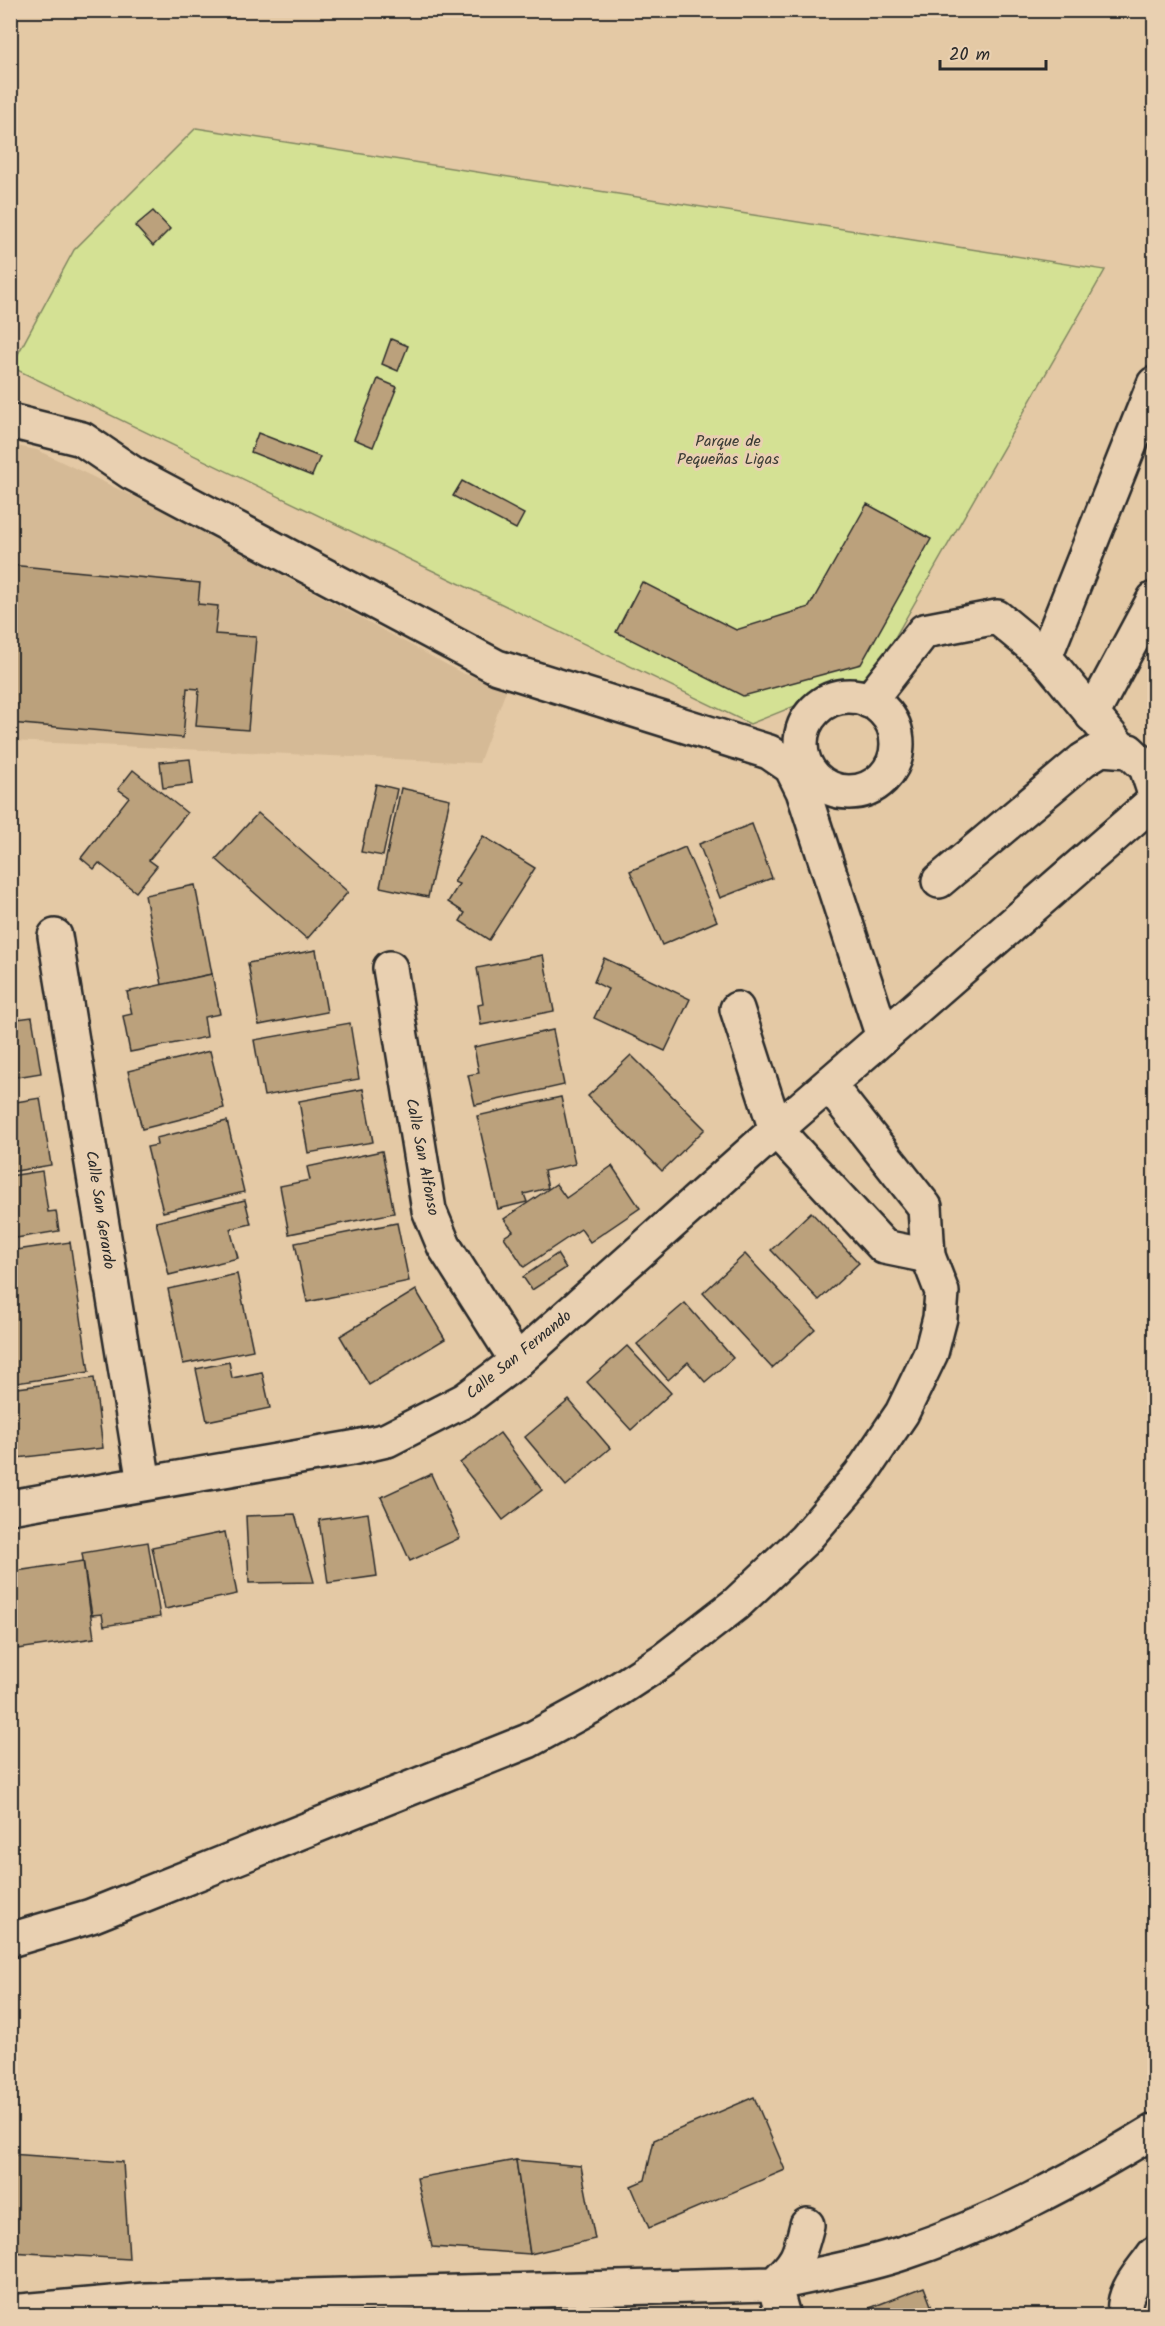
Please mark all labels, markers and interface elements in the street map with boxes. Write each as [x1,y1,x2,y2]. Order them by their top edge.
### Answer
scale bar [940,33,1046,71]
text: 20 m [949,41,990,70]
park label: Parque de Pequeñas Ligas [677,429,779,472]
street label: Calle San Alfonso [398,1096,446,1218]
street label: Calle San Gerardo [78,1149,122,1271]
street label: Calle San Fernando [461,1304,577,1406]

